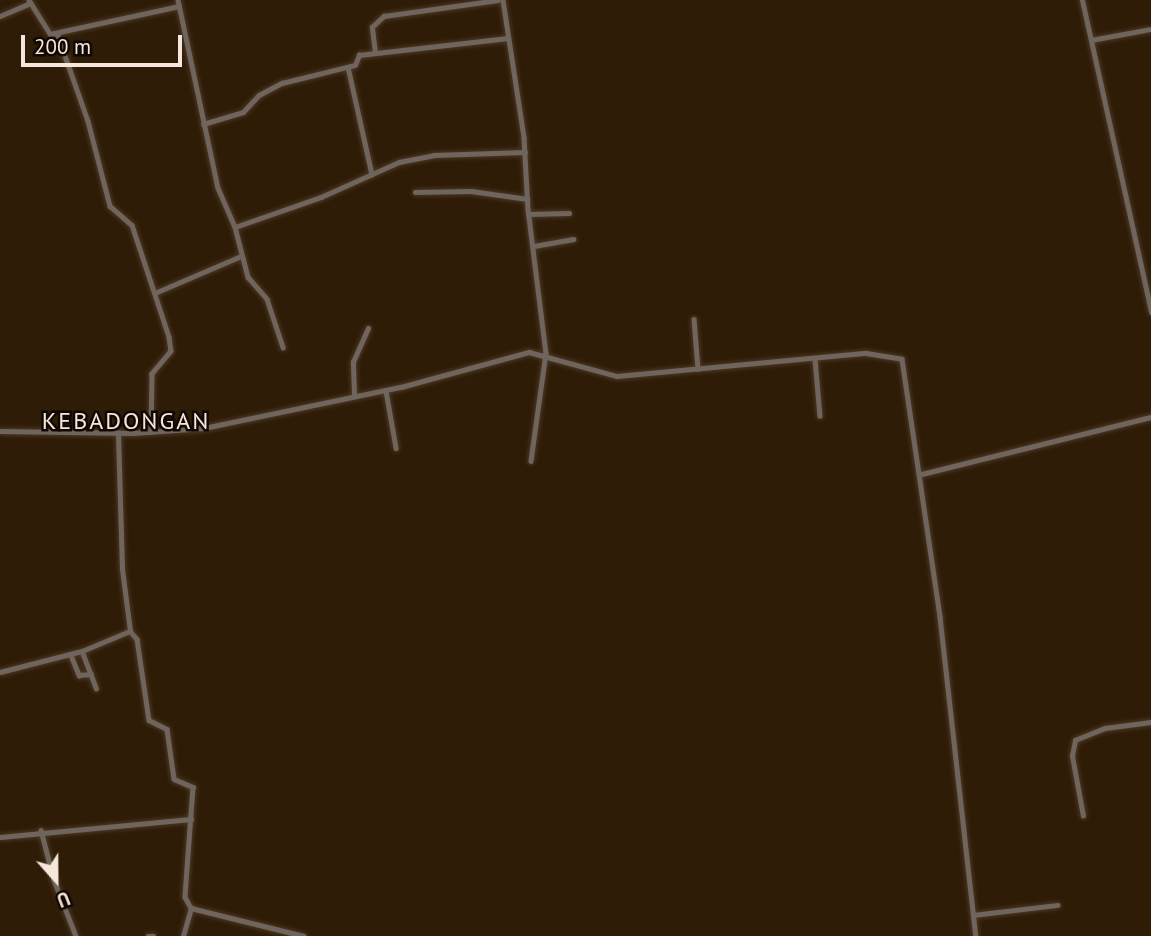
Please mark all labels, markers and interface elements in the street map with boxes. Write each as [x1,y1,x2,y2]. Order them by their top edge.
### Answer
scale bar [24,21,186,65]
text: 200 m [34,33,91,60]
district label: KEBADONGAN [43,407,209,435]
north arrow [21,845,91,915]
text: U [54,886,73,913]

